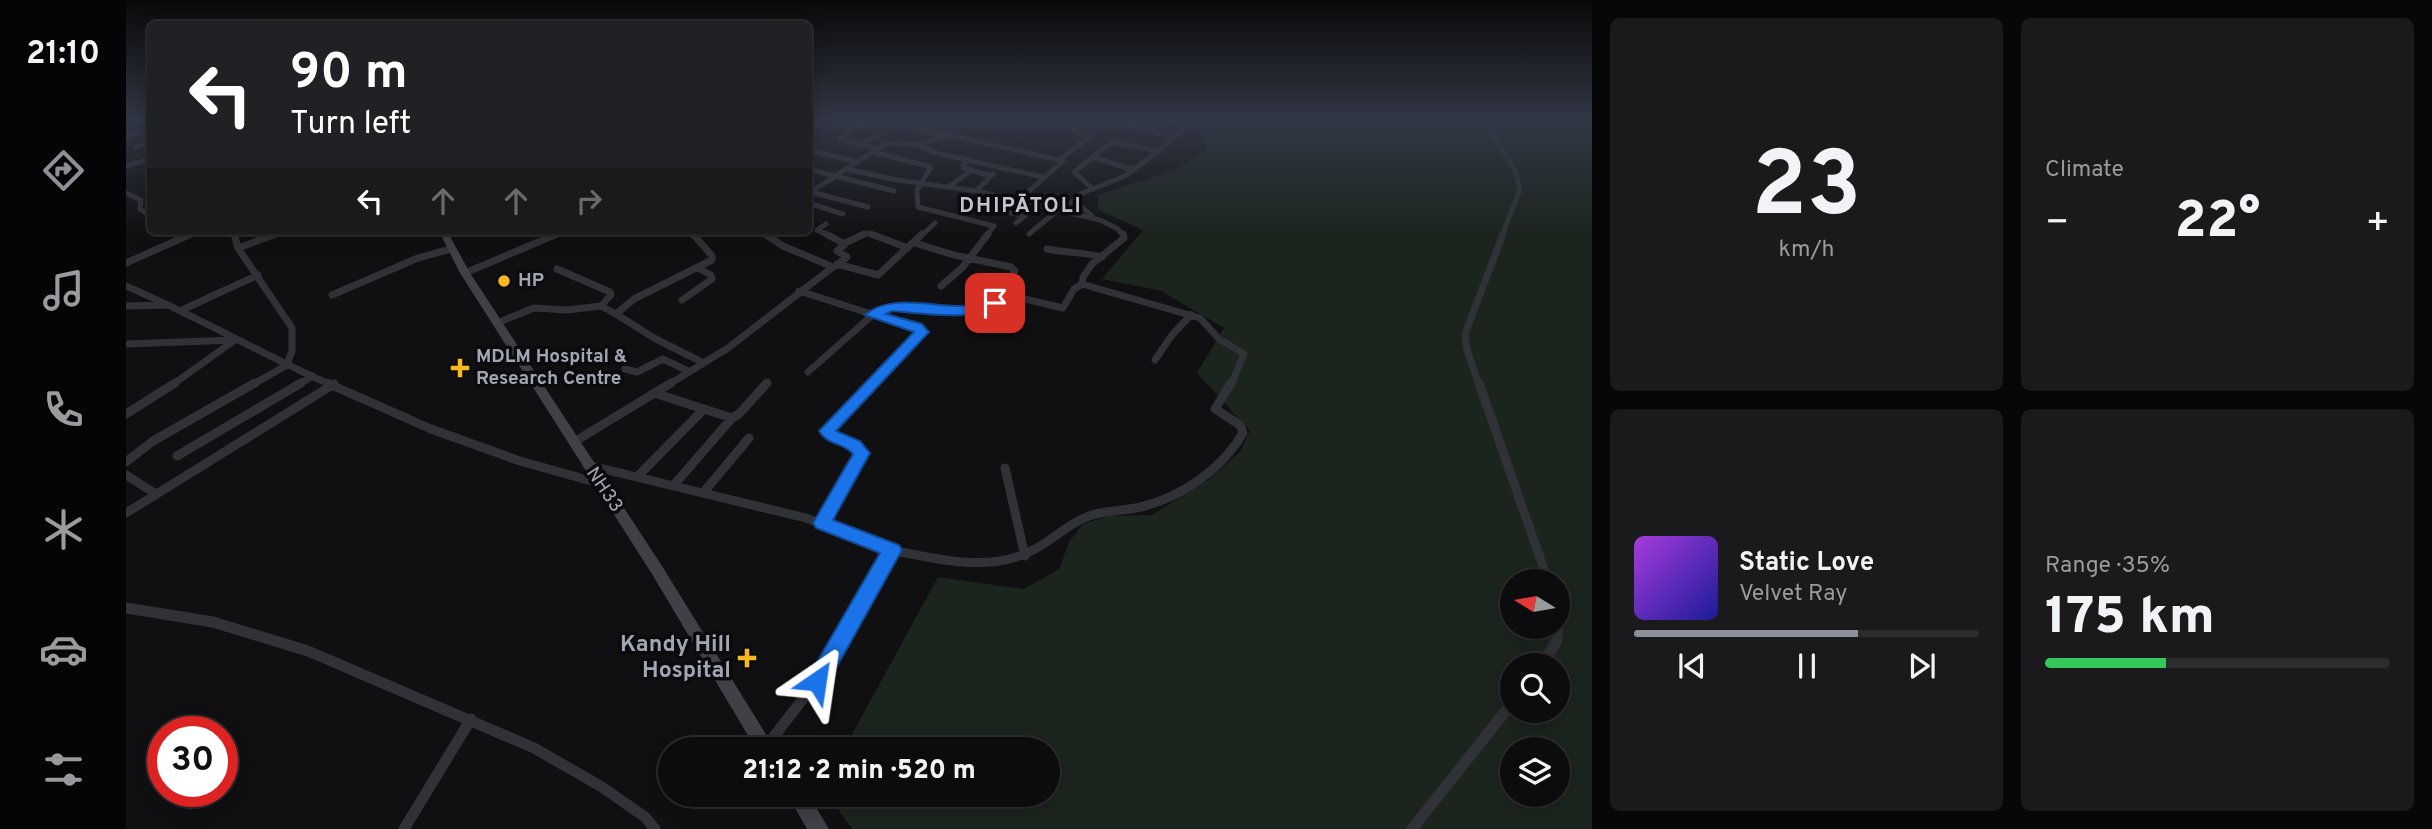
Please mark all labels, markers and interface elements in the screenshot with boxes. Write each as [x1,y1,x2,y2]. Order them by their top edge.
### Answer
text: 21:10 [26,35,100,75]
text: 90 m [290,44,408,106]
icon: left [175,49,266,140]
text: Turn left [290,105,411,145]
text: 23 [1751,133,1862,248]
icon: directions [39,146,88,195]
text: Climate [2045,156,2124,185]
icon: left [351,182,389,220]
icon: ahead [424,182,462,220]
icon: ahead [497,182,535,220]
icon: right [570,182,608,220]
text: 22° [2175,190,2260,256]
district label: DHIPĀTOLI [959,193,1083,220]
text: − [2045,200,2070,249]
text: + [2365,200,2390,249]
text: km/h [1779,236,1834,265]
icon: music [39,266,88,315]
place label: HP [518,269,544,293]
marker: HP [496,273,512,289]
pin [965,273,1025,333]
icon: arrive [976,284,1014,322]
place label: MDLM Hospital & Research Centre [476,345,628,391]
marker: MDLM Hospital & Research Centre [450,358,470,378]
icon: phone [39,385,88,434]
street label: NH33 [580,463,628,517]
icon: climate [39,505,88,554]
text: Static Love [1739,547,1874,580]
text: Range · 35% [2045,552,2170,581]
north arrow [1500,569,1570,639]
map controls [1500,569,1570,807]
text: Velvet Ray [1739,580,1847,609]
text: 175 km [2045,586,2215,652]
icon: car [39,625,88,674]
place label: Kandy Hill Hospital [620,631,731,686]
position arrow [780,644,854,718]
icon: previous [1673,647,1711,685]
icon: pause [1788,647,1826,685]
icon: next [1903,647,1941,685]
marker: Kandy Hill Hospital [737,648,757,668]
button: search [1500,653,1570,723]
speed limit sign: 30 [147,716,238,807]
button: layers [1500,737,1570,807]
icon: filters [39,745,88,794]
text: 21:12 · 2 min · 520 m [742,755,976,788]

